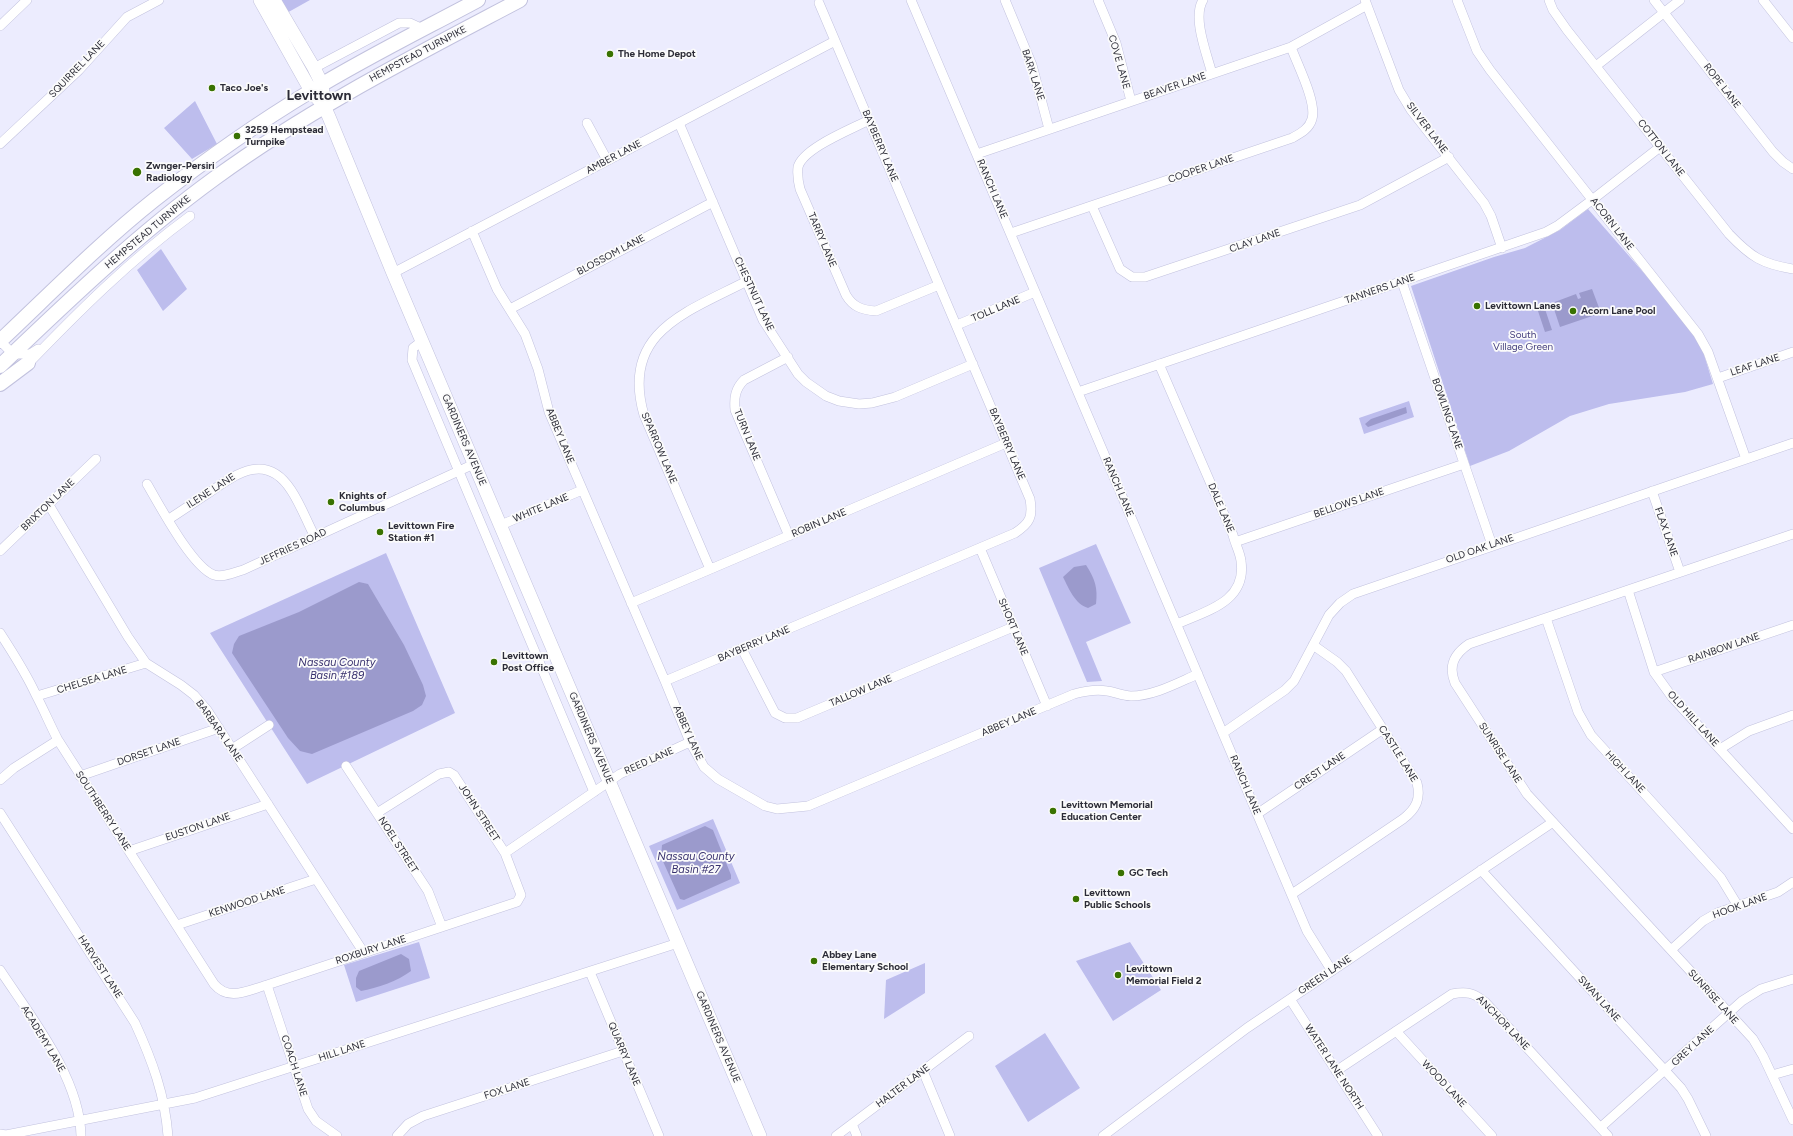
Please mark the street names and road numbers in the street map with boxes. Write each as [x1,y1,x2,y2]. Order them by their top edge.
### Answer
street label: HEMPSTEAD TURNPIKE [367,23,469,85]
street label: COVE LANE [1106,34,1132,90]
street label: SQUIRREL LANE [46,38,108,100]
street label: BARK LANE [1019,48,1047,102]
street label: ROPE LANE [1701,61,1743,111]
street label: BEAVER LANE [1142,70,1208,102]
street label: SILVER LANE [1404,100,1450,156]
street label: BAYBERRY LANE [859,108,901,184]
street label: COTTON LANE [1635,117,1687,179]
street label: AMBER LANE [584,137,644,177]
street label: COOPER LANE [1167,152,1235,186]
street label: RANCH LANE [974,157,1010,221]
street label: HEMPSTEAD TURNPIKE [103,193,193,271]
street label: ACORN LANE [1588,195,1636,253]
street label: TARRY LANE [805,211,839,269]
street label: CLAY LANE [1228,227,1282,255]
street label: BLOSSOM LANE [575,232,647,278]
street label: CHESTNUT LANE [732,255,776,333]
street label: TANNERS LANE [1343,271,1417,307]
street label: TOLL LANE [970,293,1022,325]
street label: LEAF LANE [1729,351,1781,379]
street label: BOWLING LANE [1429,377,1465,451]
street label: GARDINERS AVENUE [439,392,489,488]
street label: ABBEY LANE [543,406,577,466]
street label: BAYBERRY LANE [986,406,1028,482]
street label: TURN LANE [731,407,763,463]
street label: SPARROW LANE [639,410,679,486]
street label: RANCH LANE [1100,455,1136,519]
street label: ILENE LANE [184,471,238,511]
street label: BRIXTON LANE [19,476,77,534]
street label: DALE LANE [1205,481,1237,535]
street label: BELLOWS LANE [1312,485,1386,521]
street label: WHITE LANE [511,491,571,525]
street label: ROBIN LANE [790,506,848,540]
street label: FLAX LANE [1652,506,1680,558]
street label: JEFFRIES ROAD [257,526,329,568]
street label: OLD OAK LANE [1444,532,1516,566]
street label: SHORT LANE [996,596,1030,658]
street label: BAYBERRY LANE [716,623,792,665]
street label: RAINBOW LANE [1687,630,1761,666]
street label: CHELSEA LANE [55,664,129,696]
street label: TALLOW LANE [828,672,894,710]
street label: OLD HILL LANE [1665,689,1721,749]
street label: GARDINERS AVENUE [566,690,616,786]
street label: BARBARA LANE [193,698,245,764]
street label: ABBEY LANE [671,704,705,762]
street label: ABBEY LANE [979,705,1039,739]
street label: SUNRISE LANE [1476,720,1524,786]
street label: CASTLE LANE [1376,723,1420,785]
street label: DORSET LANE [116,735,182,769]
street label: REED LANE [622,745,676,777]
street label: HIGH LANE [1602,748,1648,796]
street label: CREST LANE [1292,749,1348,793]
street label: RANCH LANE [1227,753,1263,817]
street label: SOUTHBERRY LANE [73,769,133,853]
street label: JOHN STREET [456,782,502,844]
street label: EUSTON LANE [164,810,232,844]
street label: NOEL STREET [375,815,421,875]
street label: KENWOOD LANE [207,884,287,920]
street label: HOOK LANE [1711,891,1769,921]
street label: HARVEST LANE [75,933,125,1001]
street label: ROXBURY LANE [334,933,408,967]
street label: GREEN LANE [1296,953,1354,997]
street label: SUNRISE LANE [1685,967,1741,1027]
street label: SWAN LANE [1575,973,1623,1025]
street label: GARDINERS AVENUE [693,989,743,1085]
street label: ANCHOR LANE [1474,993,1532,1053]
street label: ACADEMY LANE [18,1003,68,1075]
street label: QUARRY LANE [605,1020,643,1088]
street label: WATER LANE NORTH [1302,1022,1366,1112]
street label: GREY LANE [1669,1023,1717,1069]
street label: COACH LANE [278,1034,310,1098]
street label: HILL LANE [317,1038,367,1064]
street label: WOOD LANE [1419,1058,1469,1110]
street label: HALTER LANE [874,1062,932,1110]
street label: FOX LANE [483,1076,531,1102]

